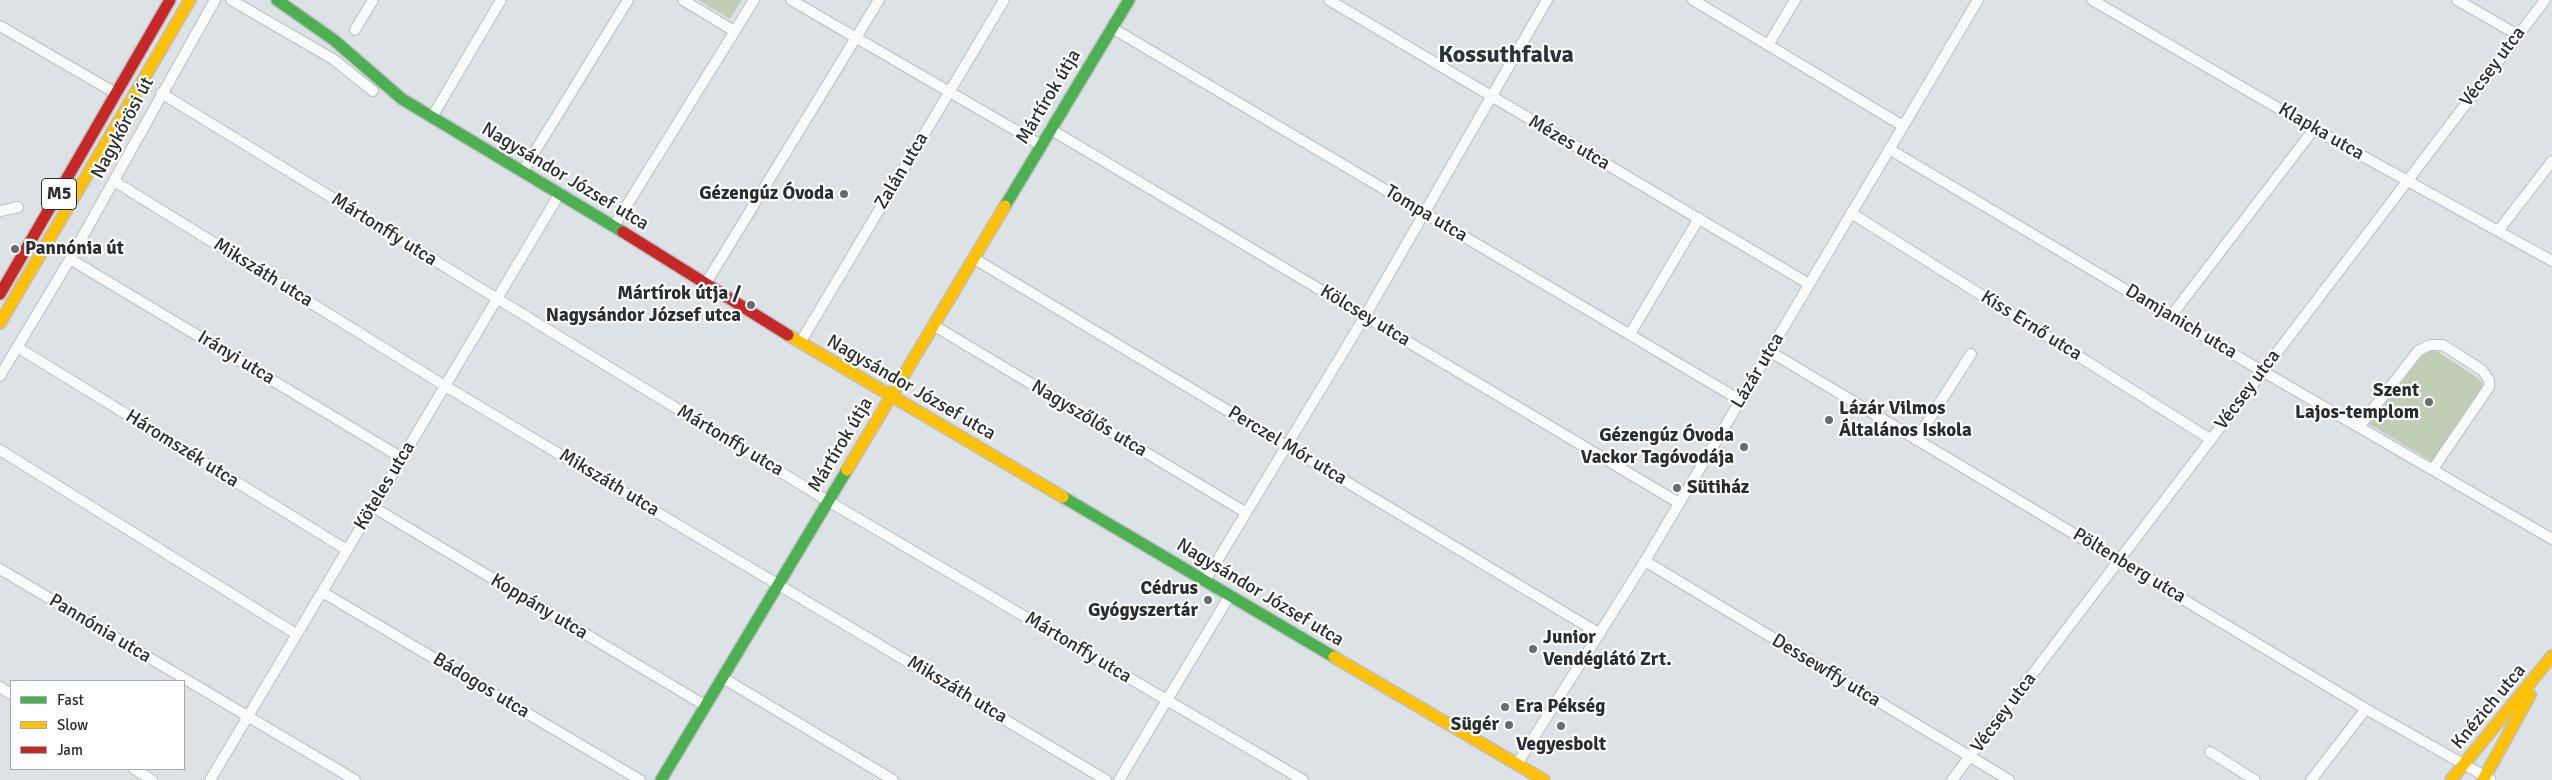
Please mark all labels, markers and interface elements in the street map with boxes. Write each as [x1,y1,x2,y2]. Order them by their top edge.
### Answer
street label: Vécsey utca [2455,22,2531,112]
district label: Kossuthfalva [1438,42,1574,70]
street label: Mártírok útja [1012,45,1086,149]
street label: Nagykőrösi út [87,73,159,183]
street label: Klapka utca [2274,98,2368,166]
street label: Mézes utca [1524,110,1614,176]
street label: Nagysándor József utca [477,118,653,236]
street label: Zalán utca [870,129,934,213]
road number: M5 [42,178,76,210]
street label: Tompa utca [1381,181,1471,247]
place label: Gézengúz Óvoda [699,183,834,205]
street label: Mártonffy utca [327,188,441,272]
marker: Gézengúz Óvoda [838,188,850,200]
street label: Mikszáth utca [209,233,317,313]
place label: Pannónia út [25,238,124,260]
marker: Pannónia út [9,243,21,255]
street label: Kölcsey utca [1316,280,1414,352]
street label: Damjanich utca [2121,280,2241,364]
place label: Mártírok útja / Nagysándor József utca [546,283,741,327]
street label: Kiss Ernő utca [1976,286,2086,366]
marker: Mártírok útja / Nagysándor József utca [745,299,757,311]
street label: Irányi utca [193,326,279,390]
street label: Lázár utca [1727,329,1789,413]
street label: Nagysándor József utca [822,330,1000,446]
street label: Vécsey utca [2210,345,2286,435]
street label: Nagyszőlős utca [1027,375,1151,463]
place label: Szent Lajos-templom [2295,380,2419,424]
street label: Mártírok útja [804,393,878,497]
marker: Szent Lajos-templom [2423,396,2435,408]
place label: Lázár Vilmos Általános Iskola [1839,398,1972,442]
street label: Mártonffy utca [673,400,787,482]
street label: Perczel Mór utca [1223,402,1351,490]
street label: Háromszék utca [121,405,243,493]
marker: Lázár Vilmos Általános Iskola [1823,414,1835,426]
place label: Gézengúz Óvoda Vackor Tagóvodája [1581,425,1734,469]
street label: Köteles utca [350,437,420,535]
marker: Gézengúz Óvoda Vackor Tagóvodája [1738,441,1750,453]
street label: Mikszáth utca [555,444,663,522]
place label: Sütiház [1687,477,1749,499]
marker: Sütiház [1671,482,1683,494]
street label: Pöltenberg utca [2068,523,2190,609]
street label: Nagysándor József utca [1172,534,1348,652]
street label: Koppány utca [486,569,592,645]
place label: Cédrus Gyógyszertár [1088,578,1198,622]
street label: Pannónia utca [45,590,155,668]
marker: Cédrus Gyógyszertár [1202,594,1214,606]
street label: Mártonffy utca [1021,607,1135,689]
place label: Junior Vendéglátó Zrt. [1543,627,1672,671]
street label: Dessewffy utca [1767,630,1885,712]
marker: Junior Vendéglátó Zrt. [1527,643,1539,655]
street label: Bádogos utca [428,648,534,724]
street label: Mikszáth utca [903,651,1011,729]
street label: Knézich utca [2447,660,2531,754]
street label: Vécsey utca [1966,668,2042,758]
legend [10,680,185,770]
text: Fast [57,691,84,709]
place label: Era Pékség [1515,696,1605,718]
marker: Era Pékség [1499,701,1511,713]
place label: Sügér [1451,714,1499,736]
text: Slow [57,716,88,734]
marker: Sügér [1503,719,1515,731]
marker: Vegyesbolt [1555,720,1567,732]
place label: Vegyesbolt [1516,734,1606,756]
text: Jam [57,741,83,759]

